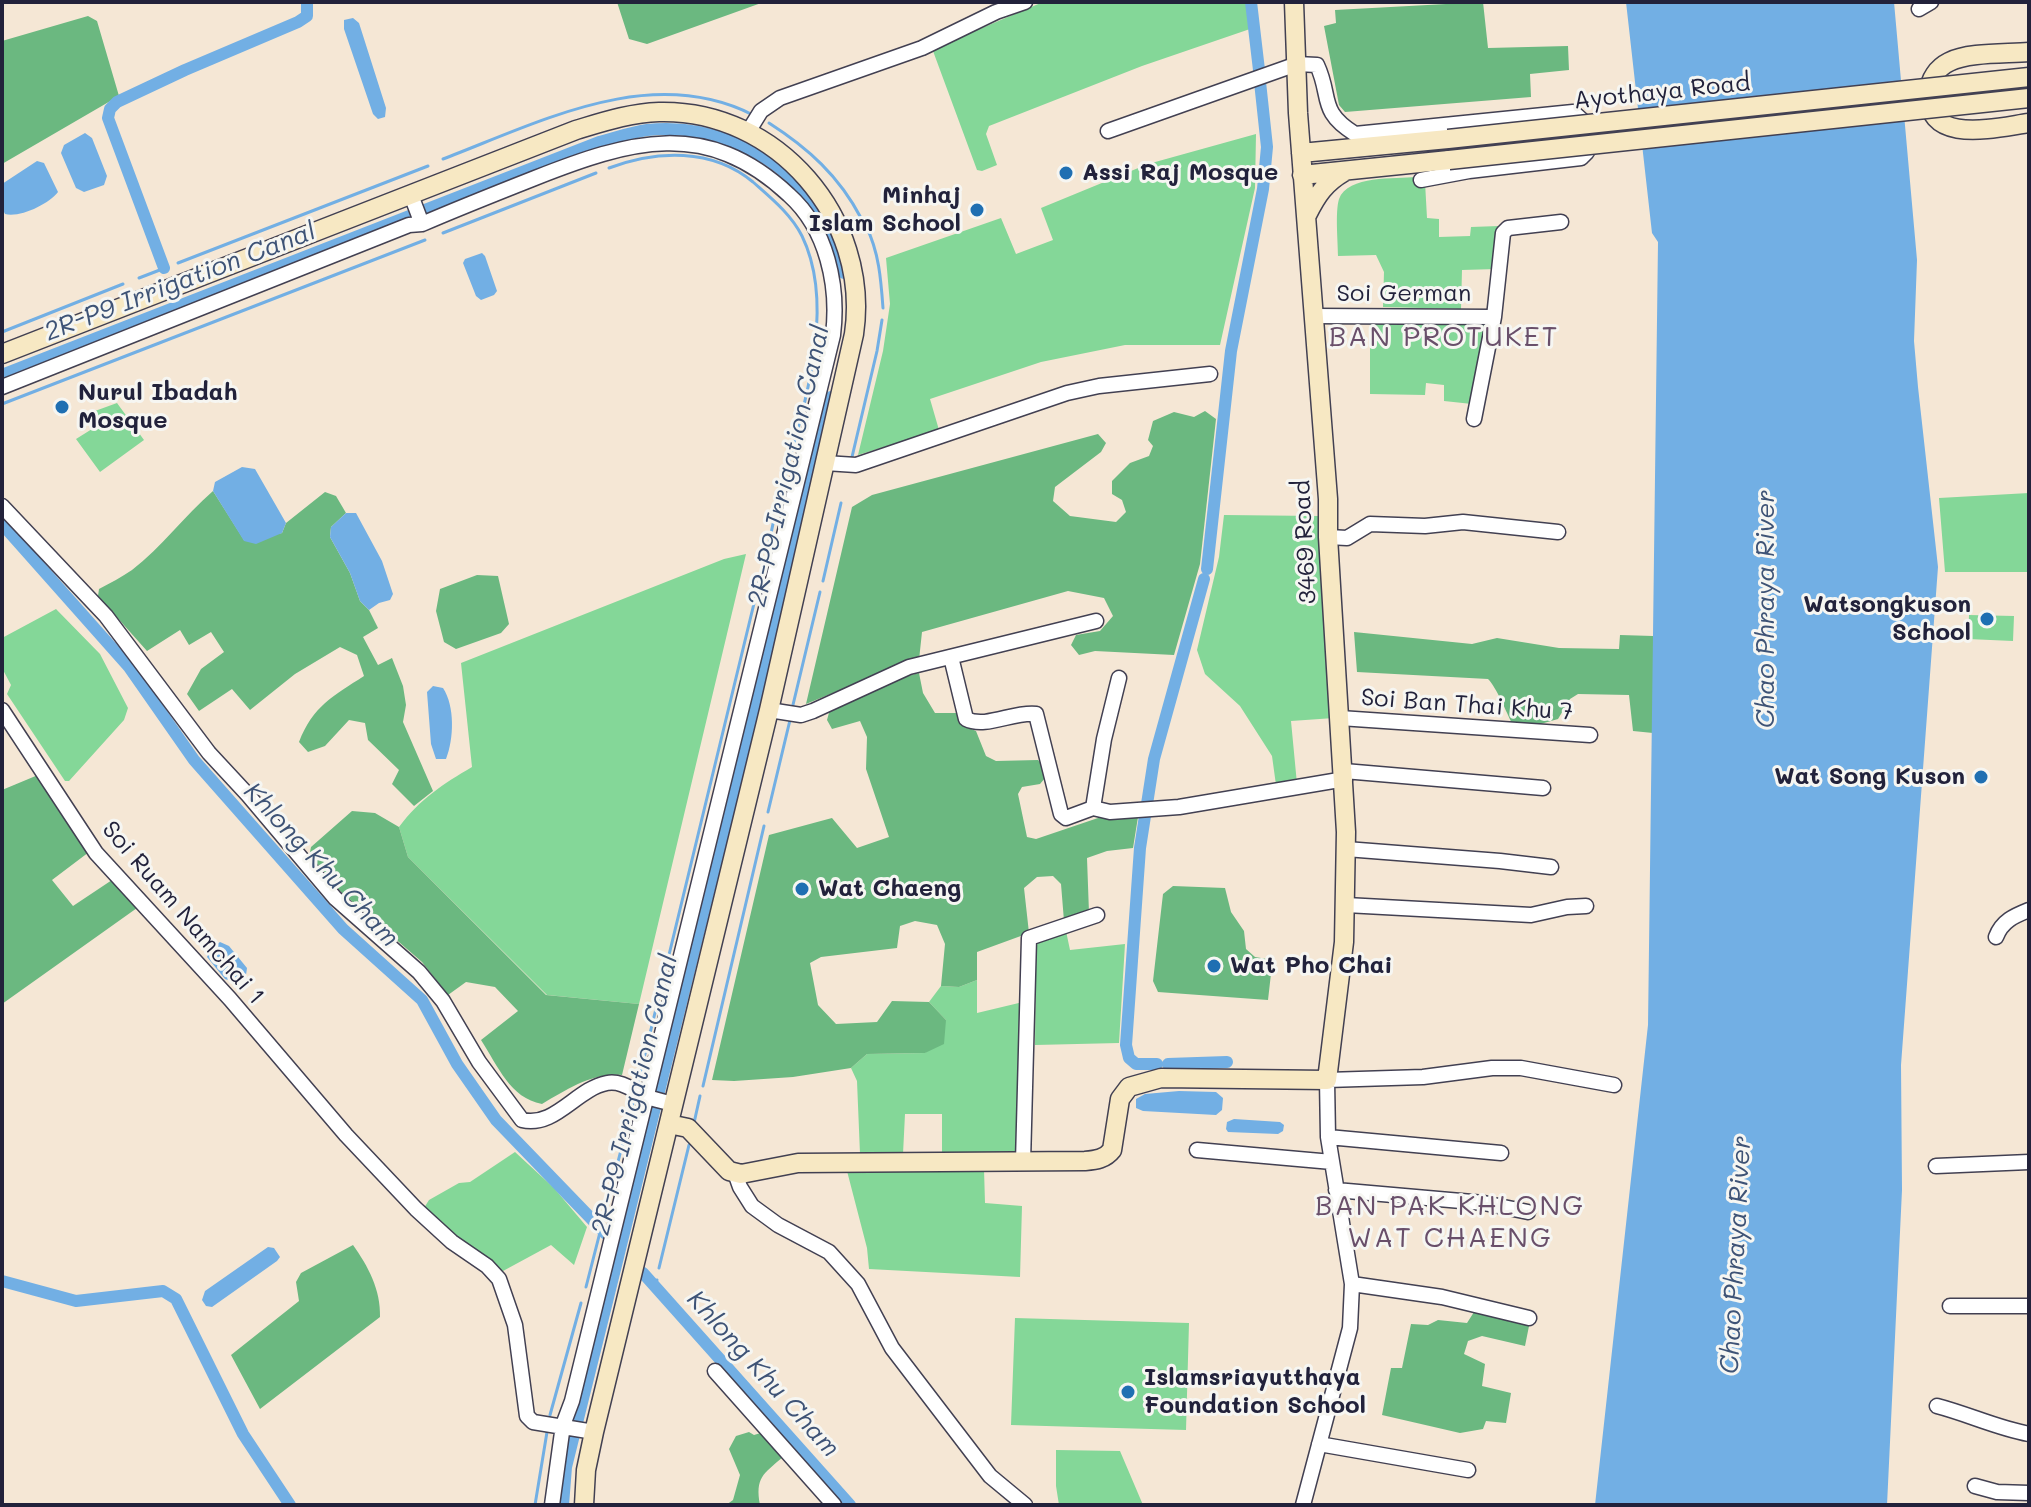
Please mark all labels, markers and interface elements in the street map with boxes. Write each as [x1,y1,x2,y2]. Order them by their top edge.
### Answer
street label: Ayothaya Road [1572,68,1752,116]
place label: Assi Raj Mosque [1082,159,1278,187]
marker: Assi Raj Mosque [1057,164,1075,182]
place label: Minhaj Islam School [809,182,961,238]
marker: Minhaj Islam School [968,201,986,219]
water label: 2R-P9 Irrigation Canal [40,216,320,348]
street label: Soi German [1337,280,1471,308]
district label: BAN PROTUKET [1329,320,1559,354]
water label: 2R-P9 Irrigation Canal [741,322,837,610]
place label: Nurul Ibadah Mosque [78,379,237,435]
marker: Nurul Ibadah Mosque [53,398,71,416]
street label: 3469 Road [1287,479,1323,605]
water label: Chao Phraya River [1750,490,1782,728]
place label: Watsongkuson School [1803,591,1971,647]
marker: Watsongkuson School [1978,610,1996,628]
street label: Soi Ban Thai Khu 7 [1360,683,1574,727]
place label: Wat Song Kuson [1774,763,1965,791]
marker: Wat Song Kuson [1972,768,1990,786]
water label: Khlong Khu Cham [237,776,405,954]
street label: Soi Ruam Namchai 1 [96,816,270,1010]
place label: Wat Chaeng [818,875,961,903]
marker: Wat Chaeng [793,880,811,898]
water label: 2R-P9 Irrigation Canal [585,952,685,1238]
place label: Wat Pho Chai [1230,952,1393,980]
marker: Wat Pho Chai [1205,957,1223,975]
water label: Chao Phraya River [1714,1135,1758,1375]
district label: BAN PAK KHLONG WAT CHAENG [1315,1189,1585,1255]
water label: Khlong Khu Cham [680,1284,846,1464]
place label: Islamsriayutthaya Foundation School [1144,1364,1366,1420]
marker: Islamsriayutthaya Foundation School [1119,1383,1137,1401]

